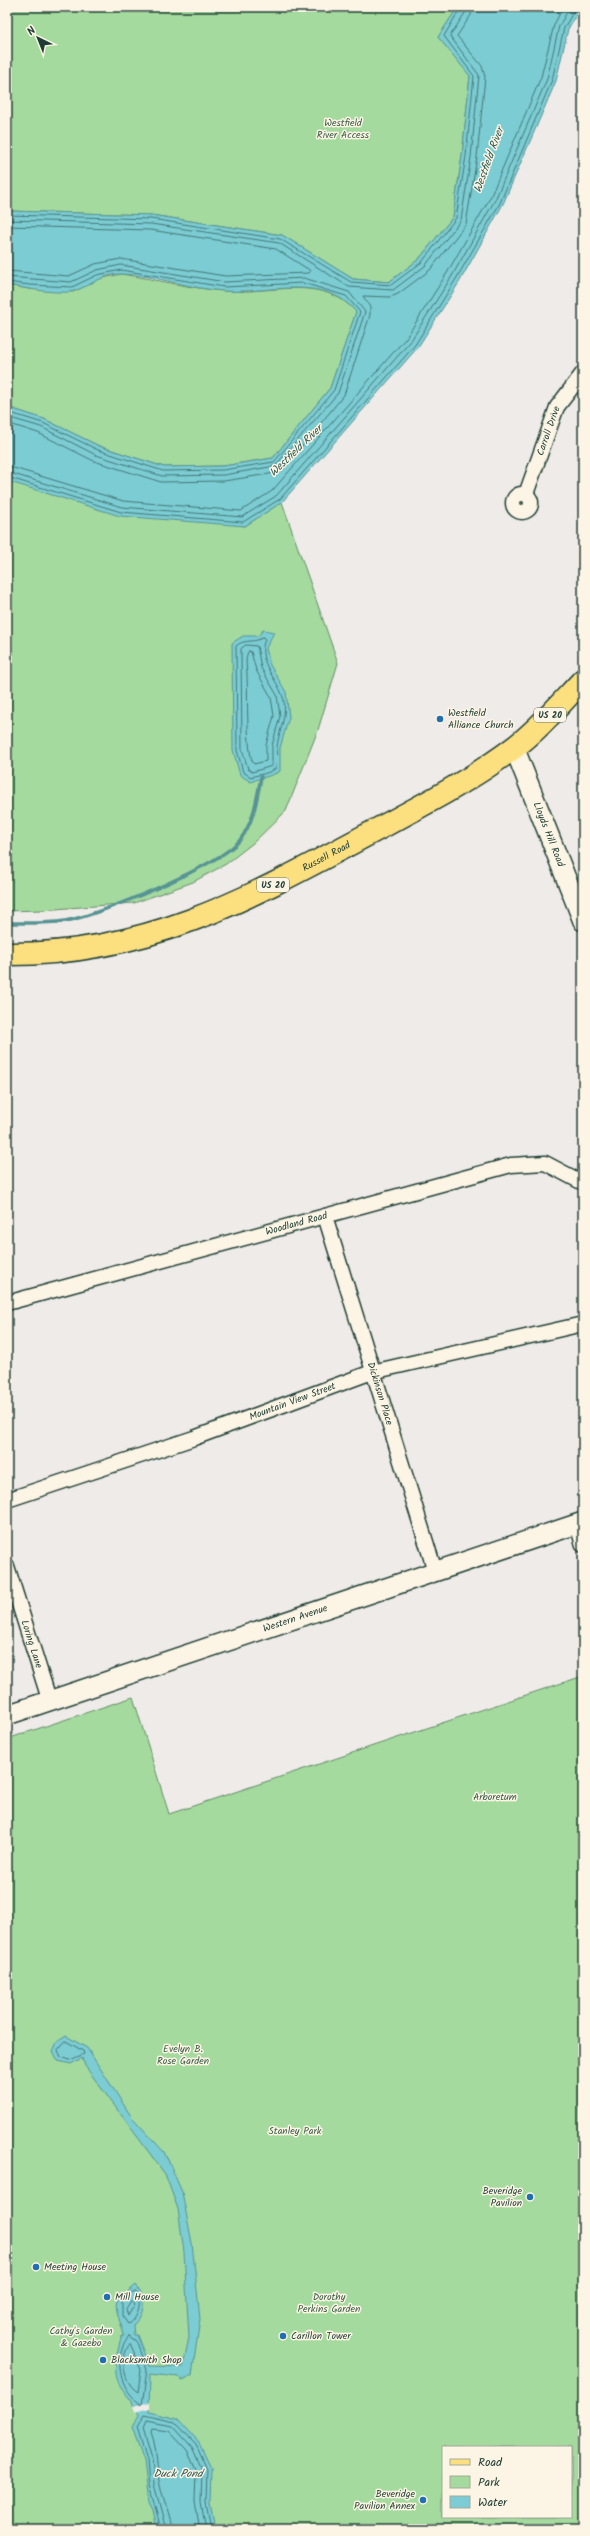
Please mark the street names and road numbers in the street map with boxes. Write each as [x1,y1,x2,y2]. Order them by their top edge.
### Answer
street label: Carroll Drive [532,403,565,458]
road number: US 20 [534,708,566,722]
street label: Lloyds Hill Road [529,800,569,870]
street label: Russell Road [299,837,354,876]
road number: US 20 [257,878,289,892]
street label: Woodland Road [264,1207,330,1240]
street label: Dickinson Place [363,1360,398,1428]
street label: Mountain View Street [247,1378,338,1425]
street label: Western Avenue [261,1600,330,1637]
street label: Loring Lane [17,1618,47,1671]

